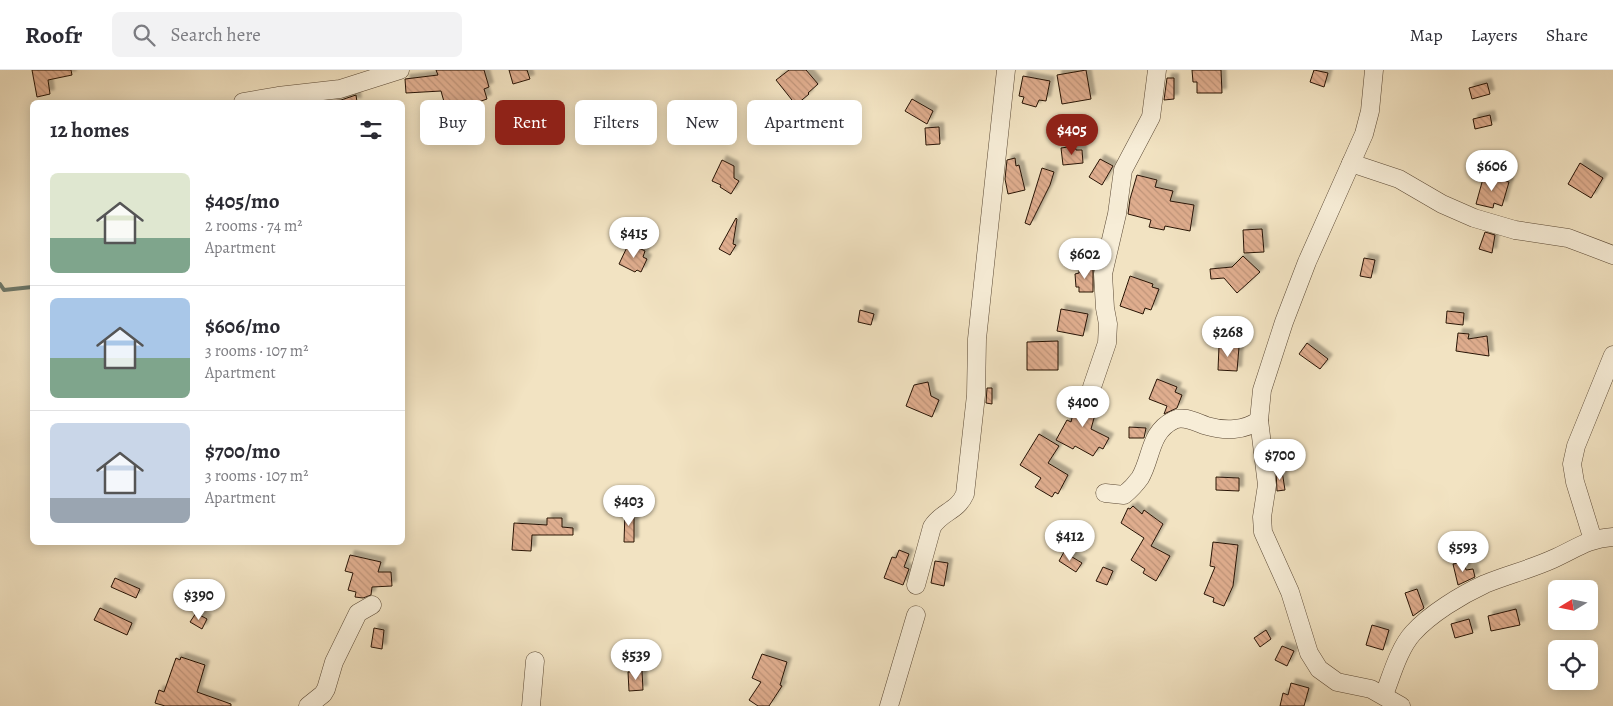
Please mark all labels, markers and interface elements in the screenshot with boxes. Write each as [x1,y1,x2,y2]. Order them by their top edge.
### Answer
search box [112,12,462,57]
text: Roofr [25,19,82,51]
icon: search [130,21,158,49]
text: Search here [170,22,261,48]
text: Map [1410,23,1443,47]
text: Layers [1471,23,1518,47]
text: Share [1546,23,1588,47]
chip: Buy [420,100,485,145]
chip: Rent [495,100,565,145]
chip: Filters [575,100,657,145]
chip: New [667,100,737,145]
chip: Apartment [747,100,862,145]
pin: $405 [1042,114,1102,156]
text: 12 homes [50,116,129,144]
icon: filters [357,116,385,144]
text: $405 [1057,119,1087,141]
pin: $606 [1462,150,1522,192]
text: $606 [1477,155,1507,177]
text: $405/mo [205,187,280,215]
icon: home [90,193,150,253]
text: 2 rooms · 74 m² [205,215,303,237]
pin: $415 [604,216,664,259]
text: $415 [620,222,648,244]
text: Apartment [205,237,276,259]
pin: $602 [1055,238,1115,280]
text: $602 [1070,243,1100,265]
text: $606/mo [205,312,280,340]
pin: $268 [1198,316,1258,358]
icon: home [90,318,150,378]
text: $268 [1213,321,1243,343]
text: 3 rooms · 107 m² [205,340,308,362]
text: Apartment [205,362,276,384]
pin: $400 [1053,386,1113,428]
text: $400 [1067,391,1099,413]
text: $700/mo [205,437,280,465]
pin: $700 [1250,438,1310,481]
icon: home [90,443,150,503]
text: $700 [1265,444,1295,466]
text: 3 rooms · 107 m² [205,465,308,487]
pin: $403 [599,484,659,527]
text: Apartment [205,487,276,509]
text: $403 [614,490,644,512]
pin: $412 [1040,520,1100,562]
text: $412 [1056,525,1084,547]
pin: $593 [1433,530,1493,573]
text: $593 [1449,536,1477,558]
pin: $390 [169,578,229,621]
north arrow [1548,580,1598,630]
map controls [1548,580,1598,690]
text: $390 [184,584,214,606]
pin: $539 [606,638,666,681]
button: locate [1548,640,1598,690]
text: $539 [622,644,650,666]

